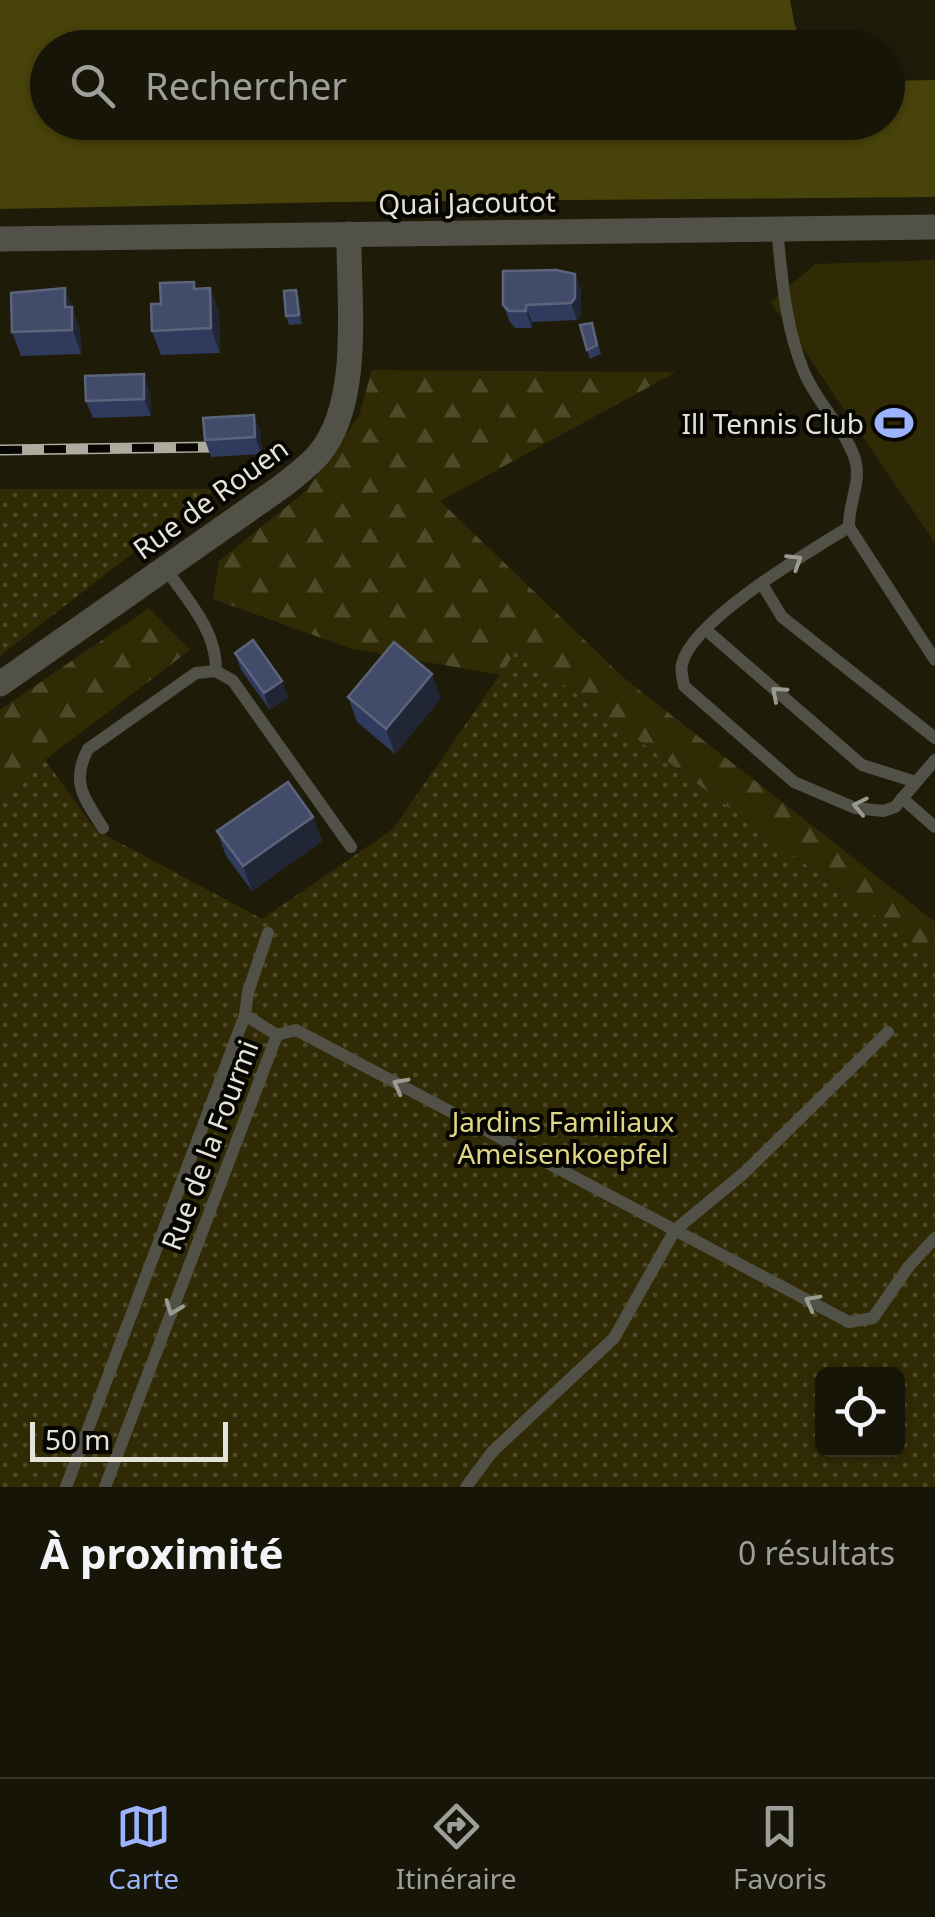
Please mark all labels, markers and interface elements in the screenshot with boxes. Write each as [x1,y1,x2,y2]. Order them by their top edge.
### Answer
search box [30,30,905,140]
icon: search [65,58,120,113]
text: Rechercher [145,59,347,111]
street label: Quai Jacoutot [378,181,556,223]
sports icon: Ill Tennis Club [873,402,915,444]
place label: Ill Tennis Club [681,404,864,442]
street label: Rue de Rouen [125,429,295,567]
one-way arrow [784,554,802,573]
one-way arrow [771,686,790,704]
one-way arrow [852,797,869,818]
street label: Rue de la Fourmi [151,1035,267,1255]
one-way arrow [393,1078,411,1097]
park label: Jardins Familiaux Ameisenkoepfel [449,1102,675,1172]
one-way arrow [804,1295,822,1315]
one-way arrow [164,1299,185,1316]
map controls [815,1367,905,1457]
button: locate [815,1367,905,1457]
scale bar [30,1417,228,1462]
text: 50 m [45,1420,111,1458]
text: À proximité [40,1524,284,1581]
text: 0 résultats [738,1531,895,1574]
tab: Carte [108,1799,179,1897]
tab: Itinéraire [396,1799,516,1897]
tab: Favoris [733,1799,827,1897]

